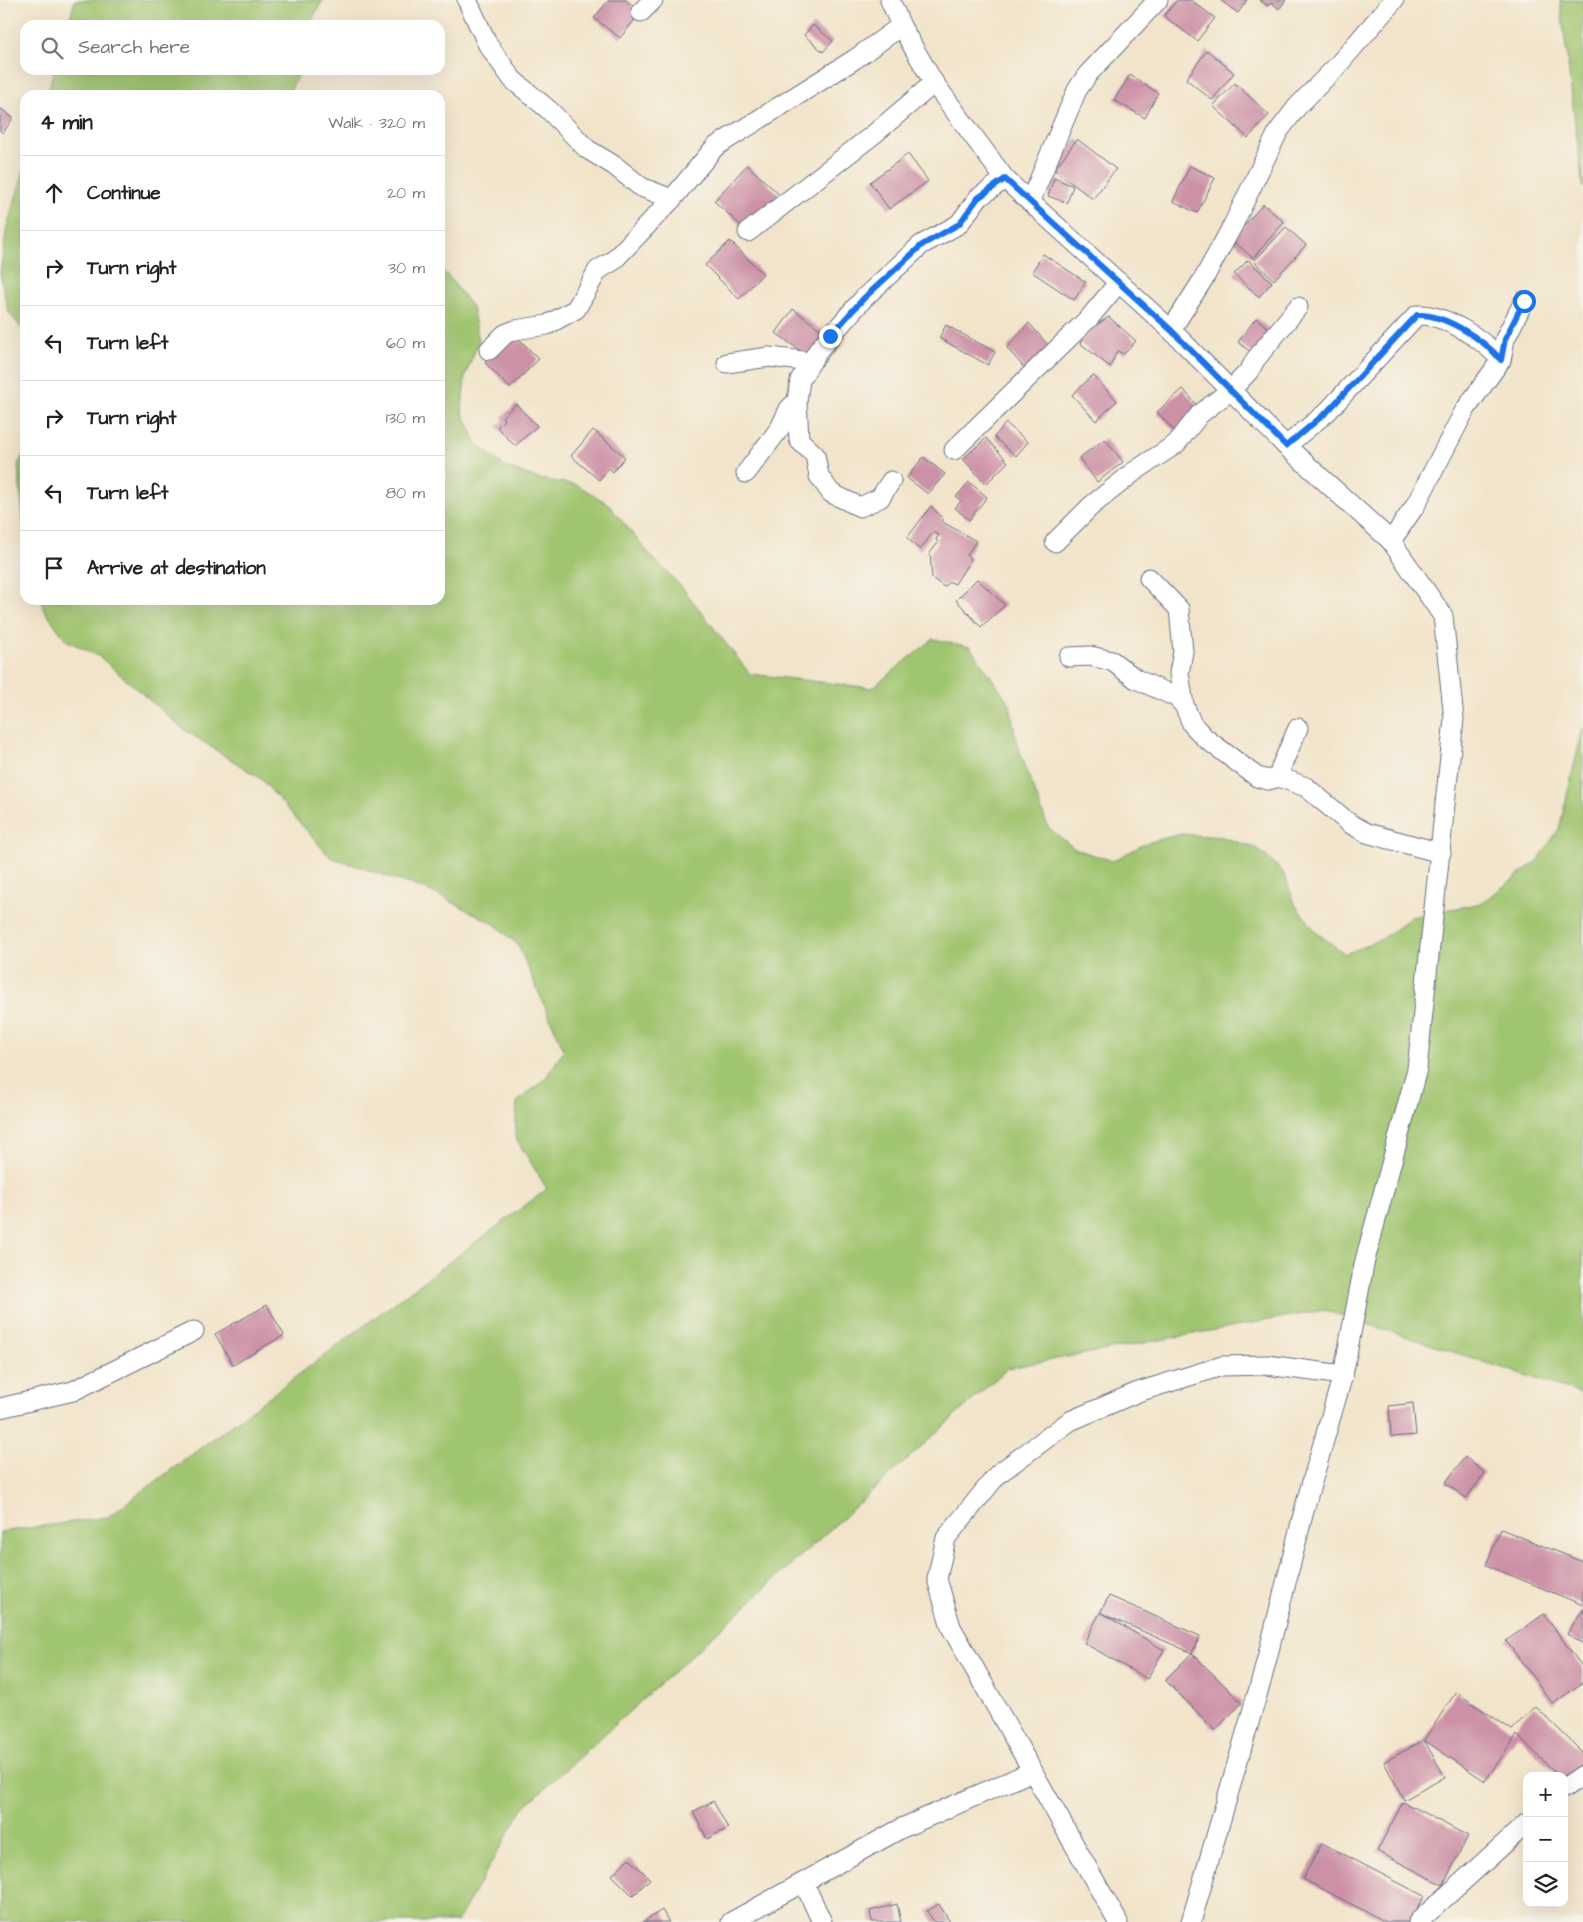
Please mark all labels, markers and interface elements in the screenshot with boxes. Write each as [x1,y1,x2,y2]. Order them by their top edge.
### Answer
search box [20,20,445,75]
icon: search [38,34,66,62]
text: Search here [78,34,190,61]
text: 4 min [40,108,93,137]
text: Walk · 320 m [328,112,425,134]
icon: ahead [40,179,68,207]
text: Continue [87,180,161,207]
text: 20 m [387,182,425,204]
icon: right [40,254,68,282]
text: Turn right [87,255,176,282]
text: 30 m [388,257,425,279]
route start [1513,290,1536,313]
route end [819,325,842,348]
icon: left [40,329,68,357]
text: Turn left [87,330,168,357]
text: 60 m [386,332,425,354]
icon: right [40,404,68,432]
text: Turn right [87,405,176,432]
text: 130 m [386,407,425,429]
icon: left [40,479,68,507]
text: Turn left [87,480,168,507]
text: 80 m [386,482,425,504]
icon: arrive [40,554,68,582]
text: Arrive at destination [87,555,266,582]
map controls [1523,1772,1568,1907]
button: + [1523,1772,1568,1817]
button: − [1523,1817,1568,1862]
button: layers [1523,1862,1568,1907]

